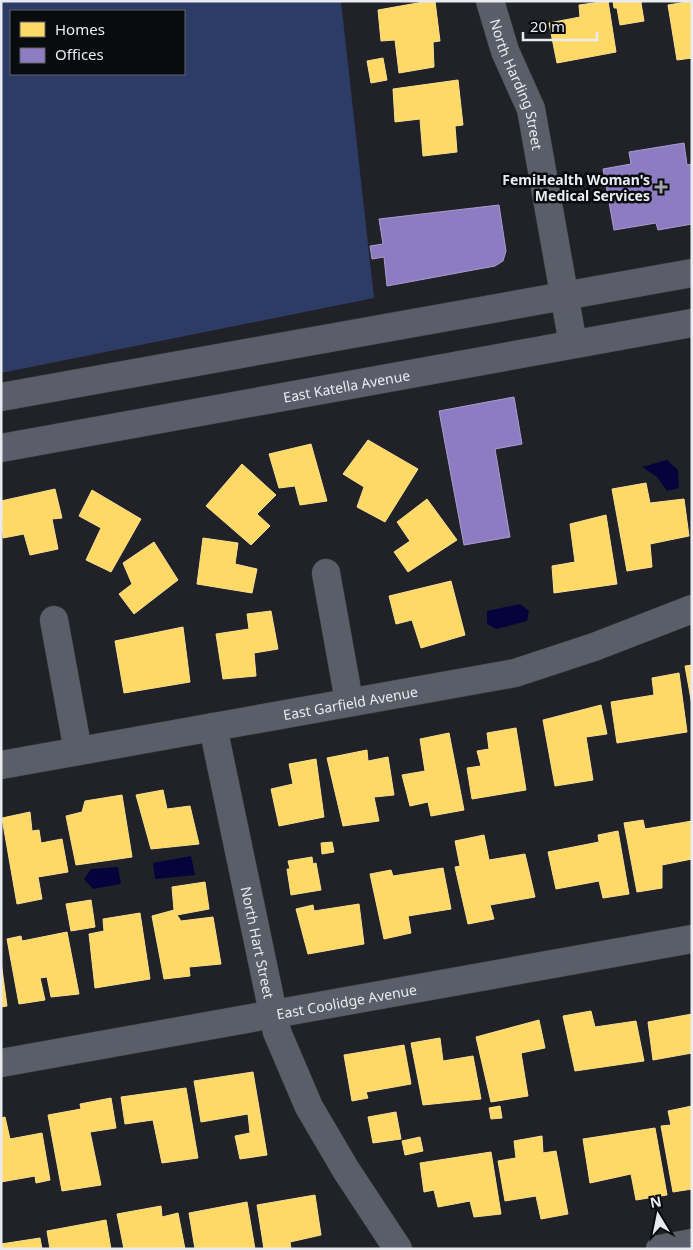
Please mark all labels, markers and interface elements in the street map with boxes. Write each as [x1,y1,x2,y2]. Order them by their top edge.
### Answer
legend [10,10,185,75]
scale bar [523,10,597,42]
street label: North Harding Street [486,16,548,151]
text: 20 m [530,16,565,36]
text: Homes [55,19,105,39]
text: Offices [55,44,104,64]
place label: FemiHealth Woman's Medical Services [502,170,650,205]
marker: FemiHealth Woman's Medical Services [654,180,668,194]
street label: East Katella Avenue [281,365,411,406]
street label: East Garfield Avenue [282,681,419,724]
street label: North Hart Street [237,884,279,1000]
street label: East Coolidge Avenue [275,979,418,1023]
north arrow [633,1190,683,1240]
text: N [648,1191,663,1212]

